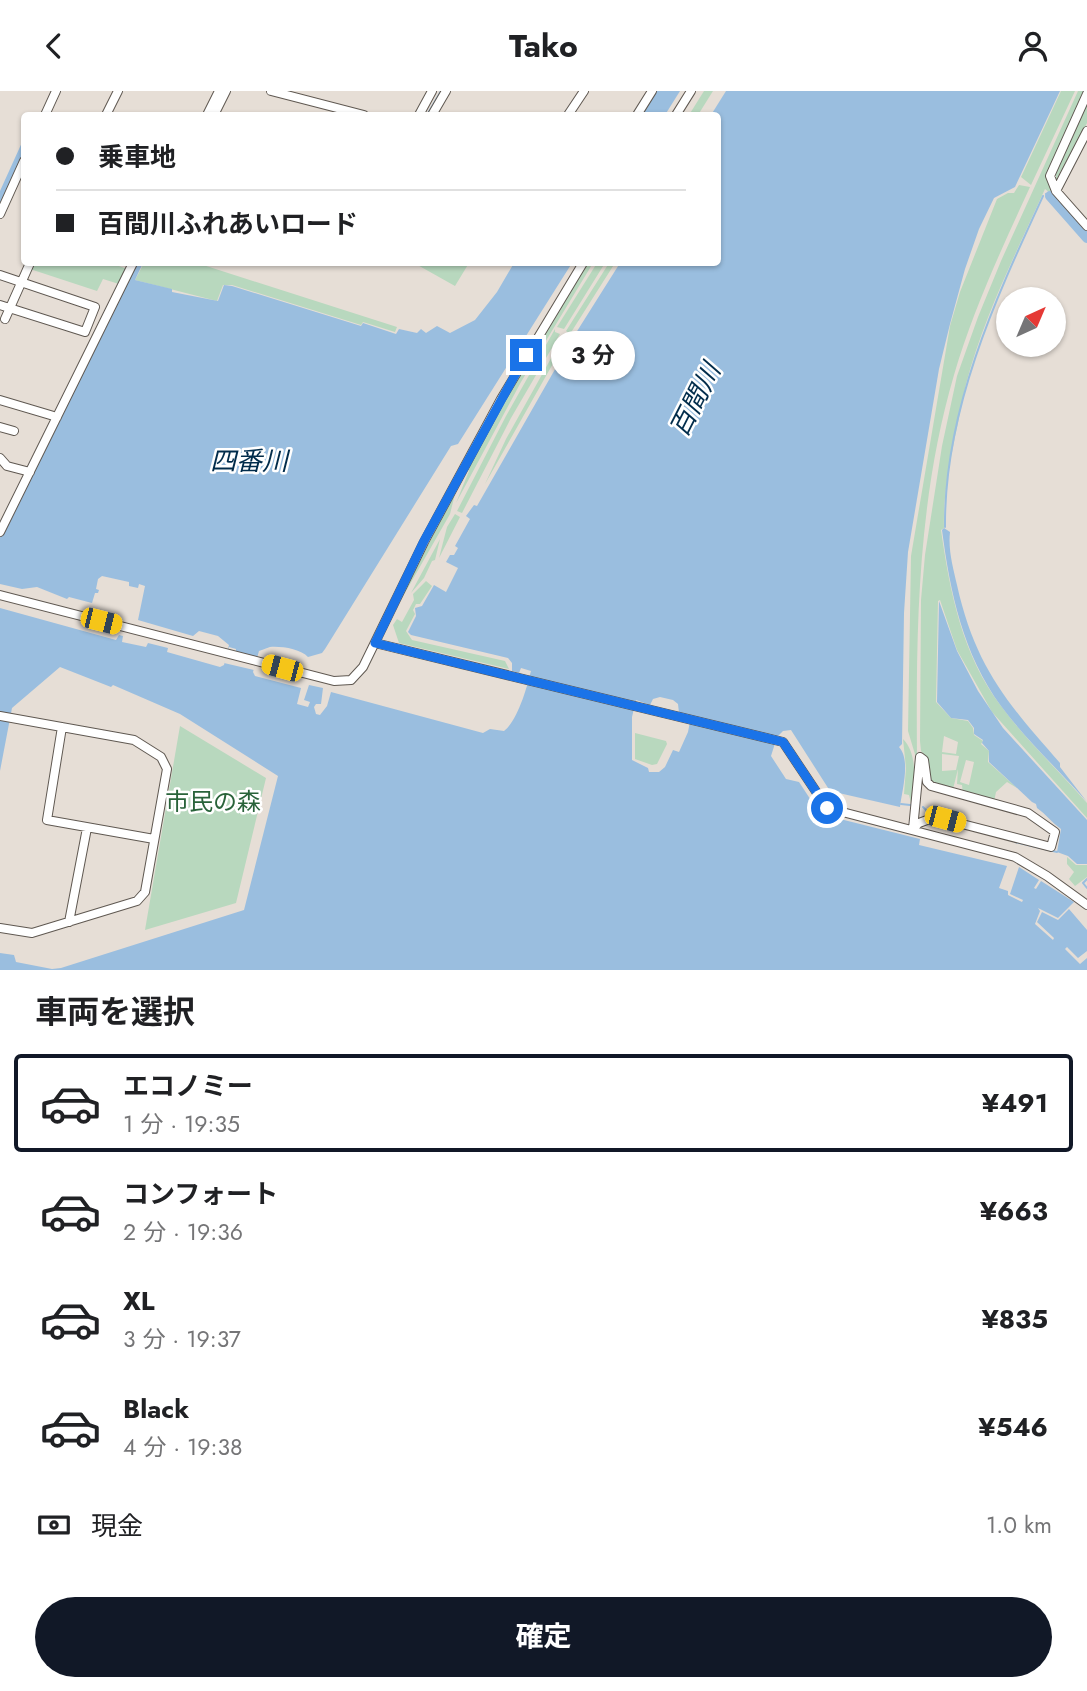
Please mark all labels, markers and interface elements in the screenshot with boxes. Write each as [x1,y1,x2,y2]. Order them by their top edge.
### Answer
text: Tako [509,23,578,69]
icon: back [35,27,73,65]
icon: person [1014,27,1052,65]
text: 乗車地 [98,138,176,176]
text: 百間川ふれあいロード [98,205,358,243]
north arrow [996,287,1066,357]
map controls [996,287,1066,357]
callout: 3 分 [550,331,634,379]
text: 3 分 [571,338,615,372]
route end [510,339,542,371]
water label: 百間川 [660,354,731,443]
water label: 四番川 [210,442,291,480]
car [79,606,124,636]
car [259,652,306,684]
park label: 市民の森 [165,784,261,819]
route start [811,792,843,824]
car [922,803,969,835]
text: 車両を選択 [35,989,195,1035]
text: エコノミー [123,1067,253,1105]
icon: car [39,1072,102,1135]
text: ¥491 [982,1084,1048,1122]
text: 1 分 · 19:35 [123,1107,240,1141]
text: コンフォート [123,1175,278,1213]
icon: car [39,1180,102,1243]
text: ¥663 [980,1192,1048,1230]
text: 2 分 · 19:36 [123,1215,243,1249]
text: XL [123,1282,155,1320]
icon: car [39,1288,102,1351]
text: ¥835 [981,1300,1048,1338]
text: 3 分 · 19:37 [123,1322,241,1356]
text: Black [123,1390,189,1428]
icon: car [39,1396,102,1459]
text: ¥546 [978,1408,1048,1446]
text: 4 分 · 19:38 [123,1430,243,1464]
icon: cash [35,1506,73,1544]
text: 現金 [91,1507,143,1545]
text: 1.0 km [986,1508,1052,1542]
button: 確定 [35,1597,1052,1677]

